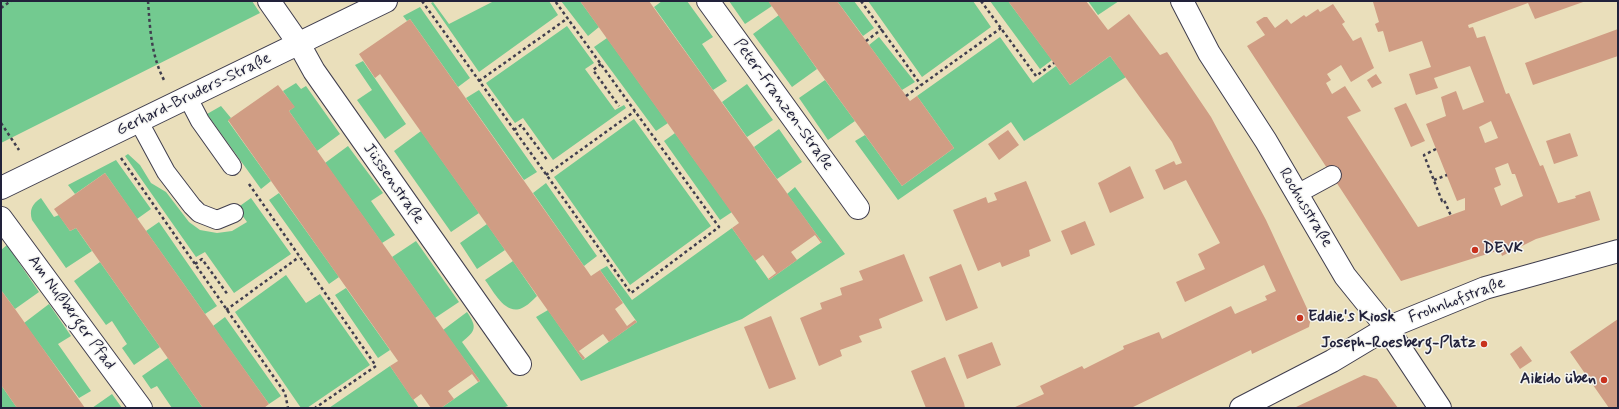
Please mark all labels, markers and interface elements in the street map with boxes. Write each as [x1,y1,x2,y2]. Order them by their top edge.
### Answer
street label: Peter-Franzen-Straße [729,35,837,175]
street label: Gerhard-Bruders-Straße [114,49,274,141]
street label: Jüssenstraße [358,140,428,228]
street label: Rochusstraße [1274,165,1336,251]
place label: DEVK [1483,240,1523,260]
marker: DEVK [1470,245,1480,255]
street label: Am Nußberger Pfad [23,252,119,374]
street label: Frohnhofstraße [1406,274,1508,328]
place label: Eddie's Kiosk [1308,308,1395,328]
marker: Eddie's Kiosk [1295,313,1305,323]
place label: Joseph-Roesberg-Platz [1321,334,1476,354]
marker: Joseph-Roesberg-Platz [1479,339,1489,349]
place label: Aikido üben [1520,370,1596,390]
marker: Aikido üben [1599,375,1609,385]

